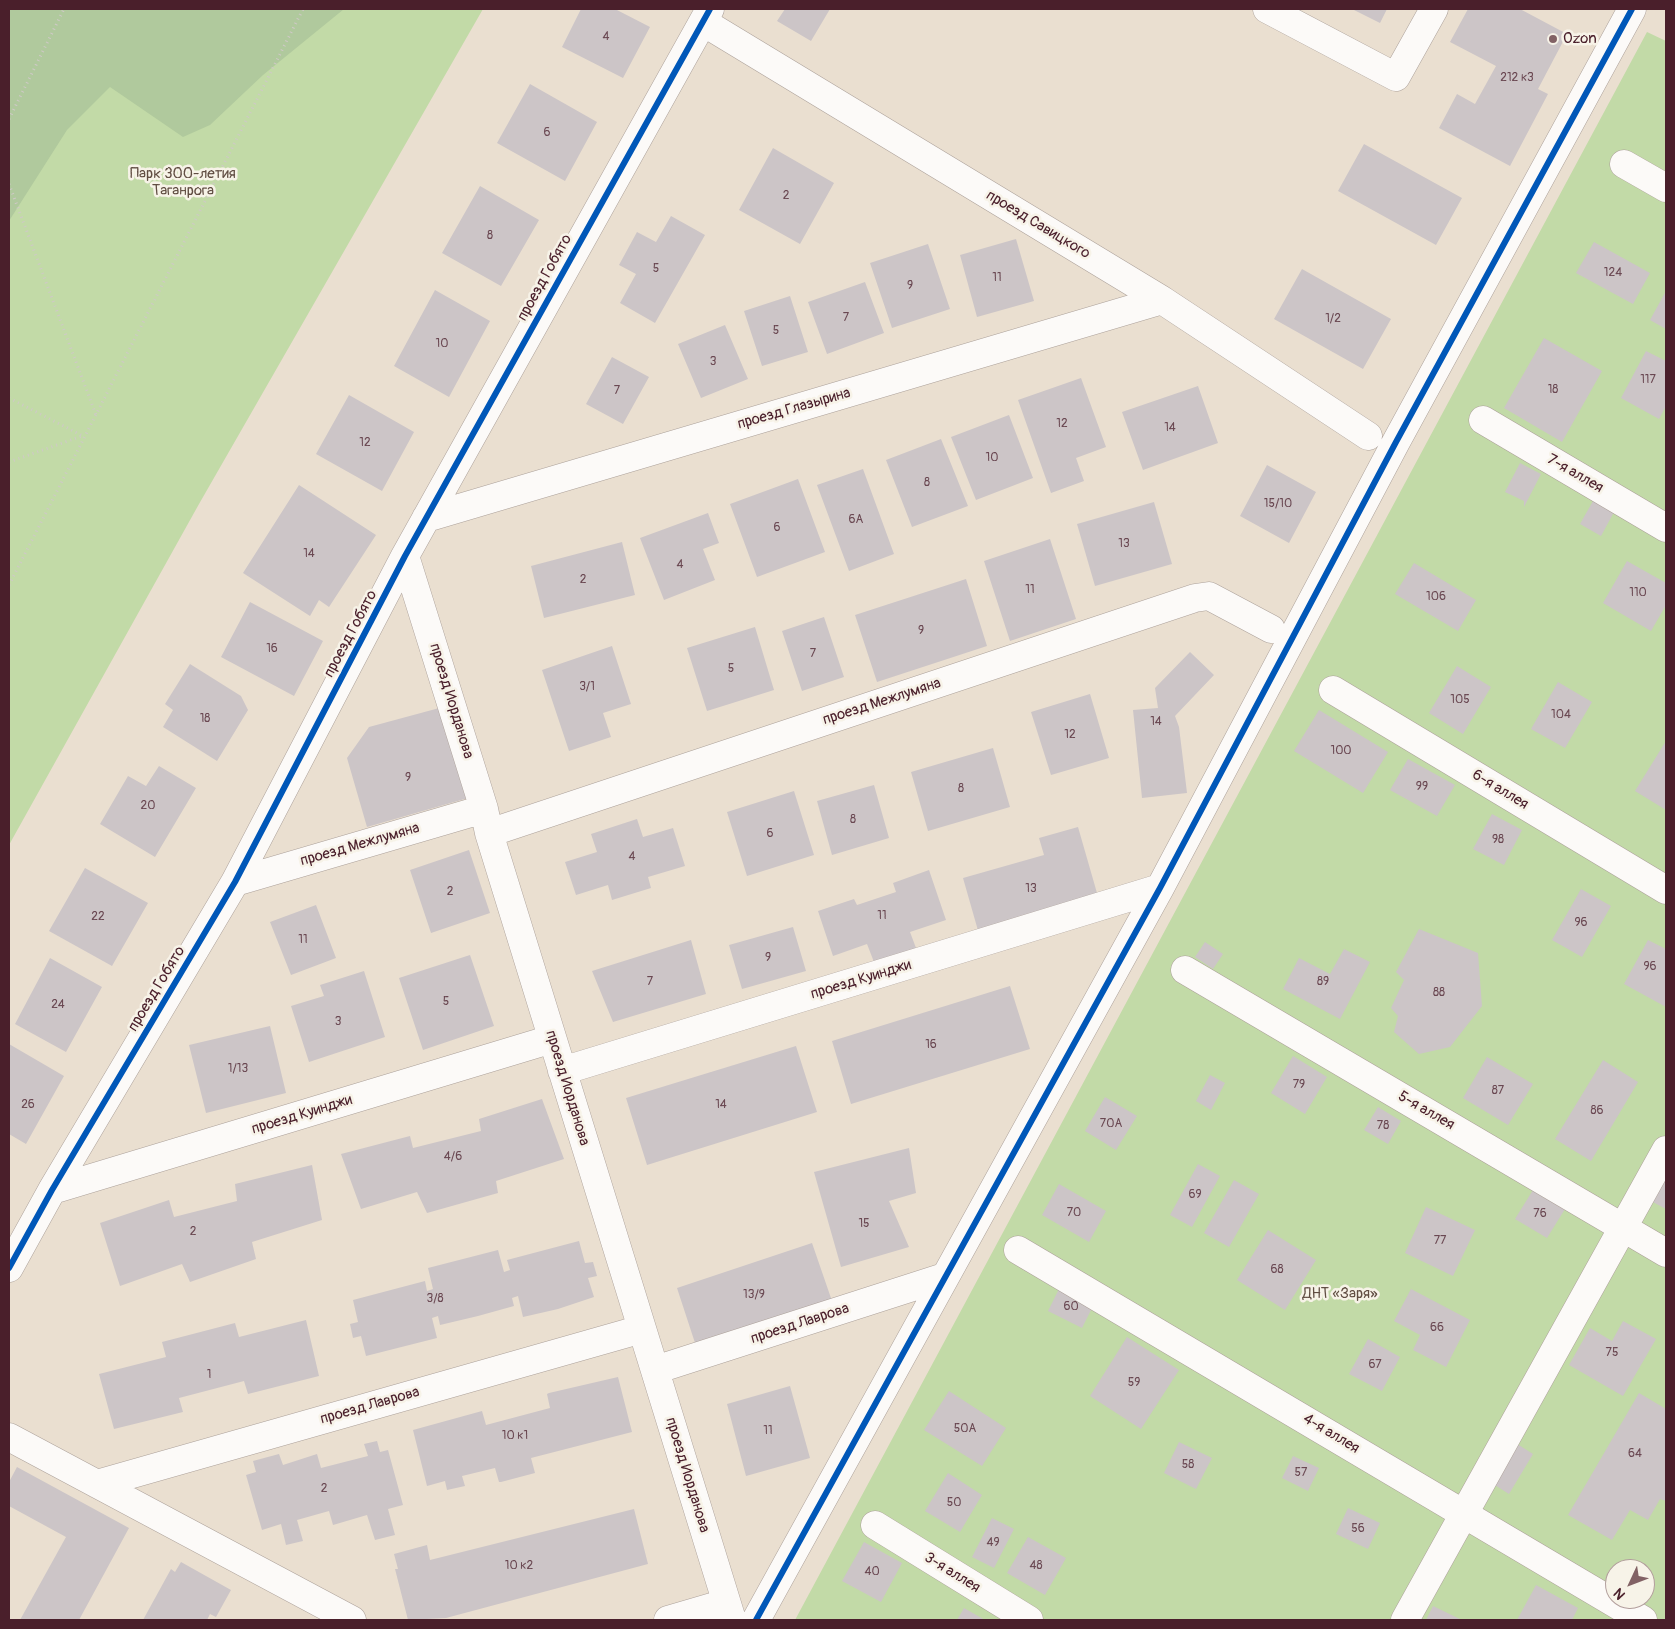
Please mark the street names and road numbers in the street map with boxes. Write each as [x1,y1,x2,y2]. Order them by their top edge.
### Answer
street label: проезд Савицкого [983,187,1093,263]
street label: проезд Гобято [514,232,576,324]
street label: проезд Глазырина [735,384,853,434]
street label: 7-я аллея [1544,451,1606,497]
street label: проезд Гобято [320,587,382,681]
street label: проезд Иорданова [425,641,477,761]
street label: проезд Межлумяна [821,674,943,730]
street label: 6-я аллея [1469,766,1531,814]
street label: проезд Межлумяна [298,819,422,871]
street label: проезд Гобято [125,943,189,1035]
street label: проезд Куинджи [809,956,913,1004]
street label: проезд Иорданова [541,1028,593,1148]
street label: 5-я аллея [1395,1088,1457,1134]
street label: проезд Куинджи [250,1091,354,1139]
street label: проезд Лаврова [748,1300,852,1348]
street label: проезд Лаврова [318,1383,422,1429]
street label: 4-я аллея [1300,1410,1362,1458]
street label: проезд Иорданова [661,1415,713,1535]
street label: 3-я аллея [921,1549,983,1597]

